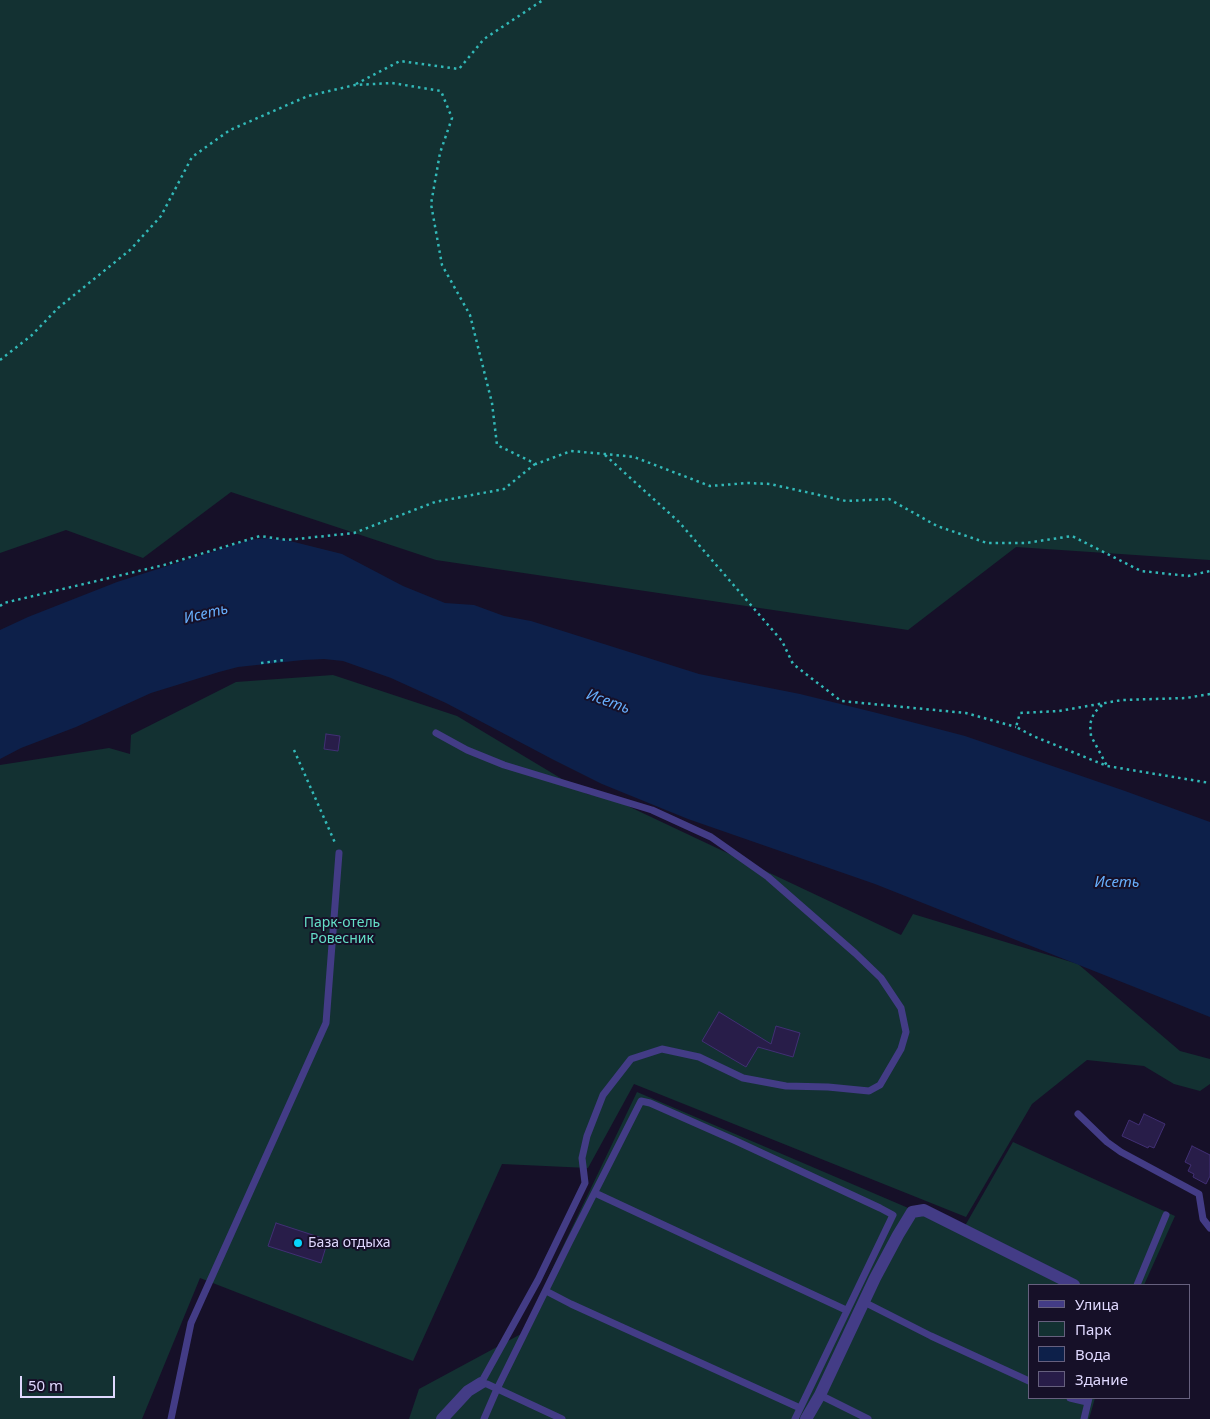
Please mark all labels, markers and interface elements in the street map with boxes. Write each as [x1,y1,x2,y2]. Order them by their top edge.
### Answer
water label: Исеть [182,600,230,628]
water label: Исеть [584,686,632,718]
water label: Исеть [1095,874,1139,892]
park label: Парк-отель Ровесник [304,915,380,948]
place label: База отдыха [308,1235,391,1251]
marker: База отдыха [292,1237,304,1249]
legend [1028,1284,1190,1399]
text: Улица [1075,1294,1119,1314]
text: Парк [1075,1319,1111,1339]
text: Вода [1075,1344,1111,1364]
scale bar [22,1366,118,1398]
text: Здание [1075,1369,1128,1389]
text: 50 m [28,1375,63,1395]

